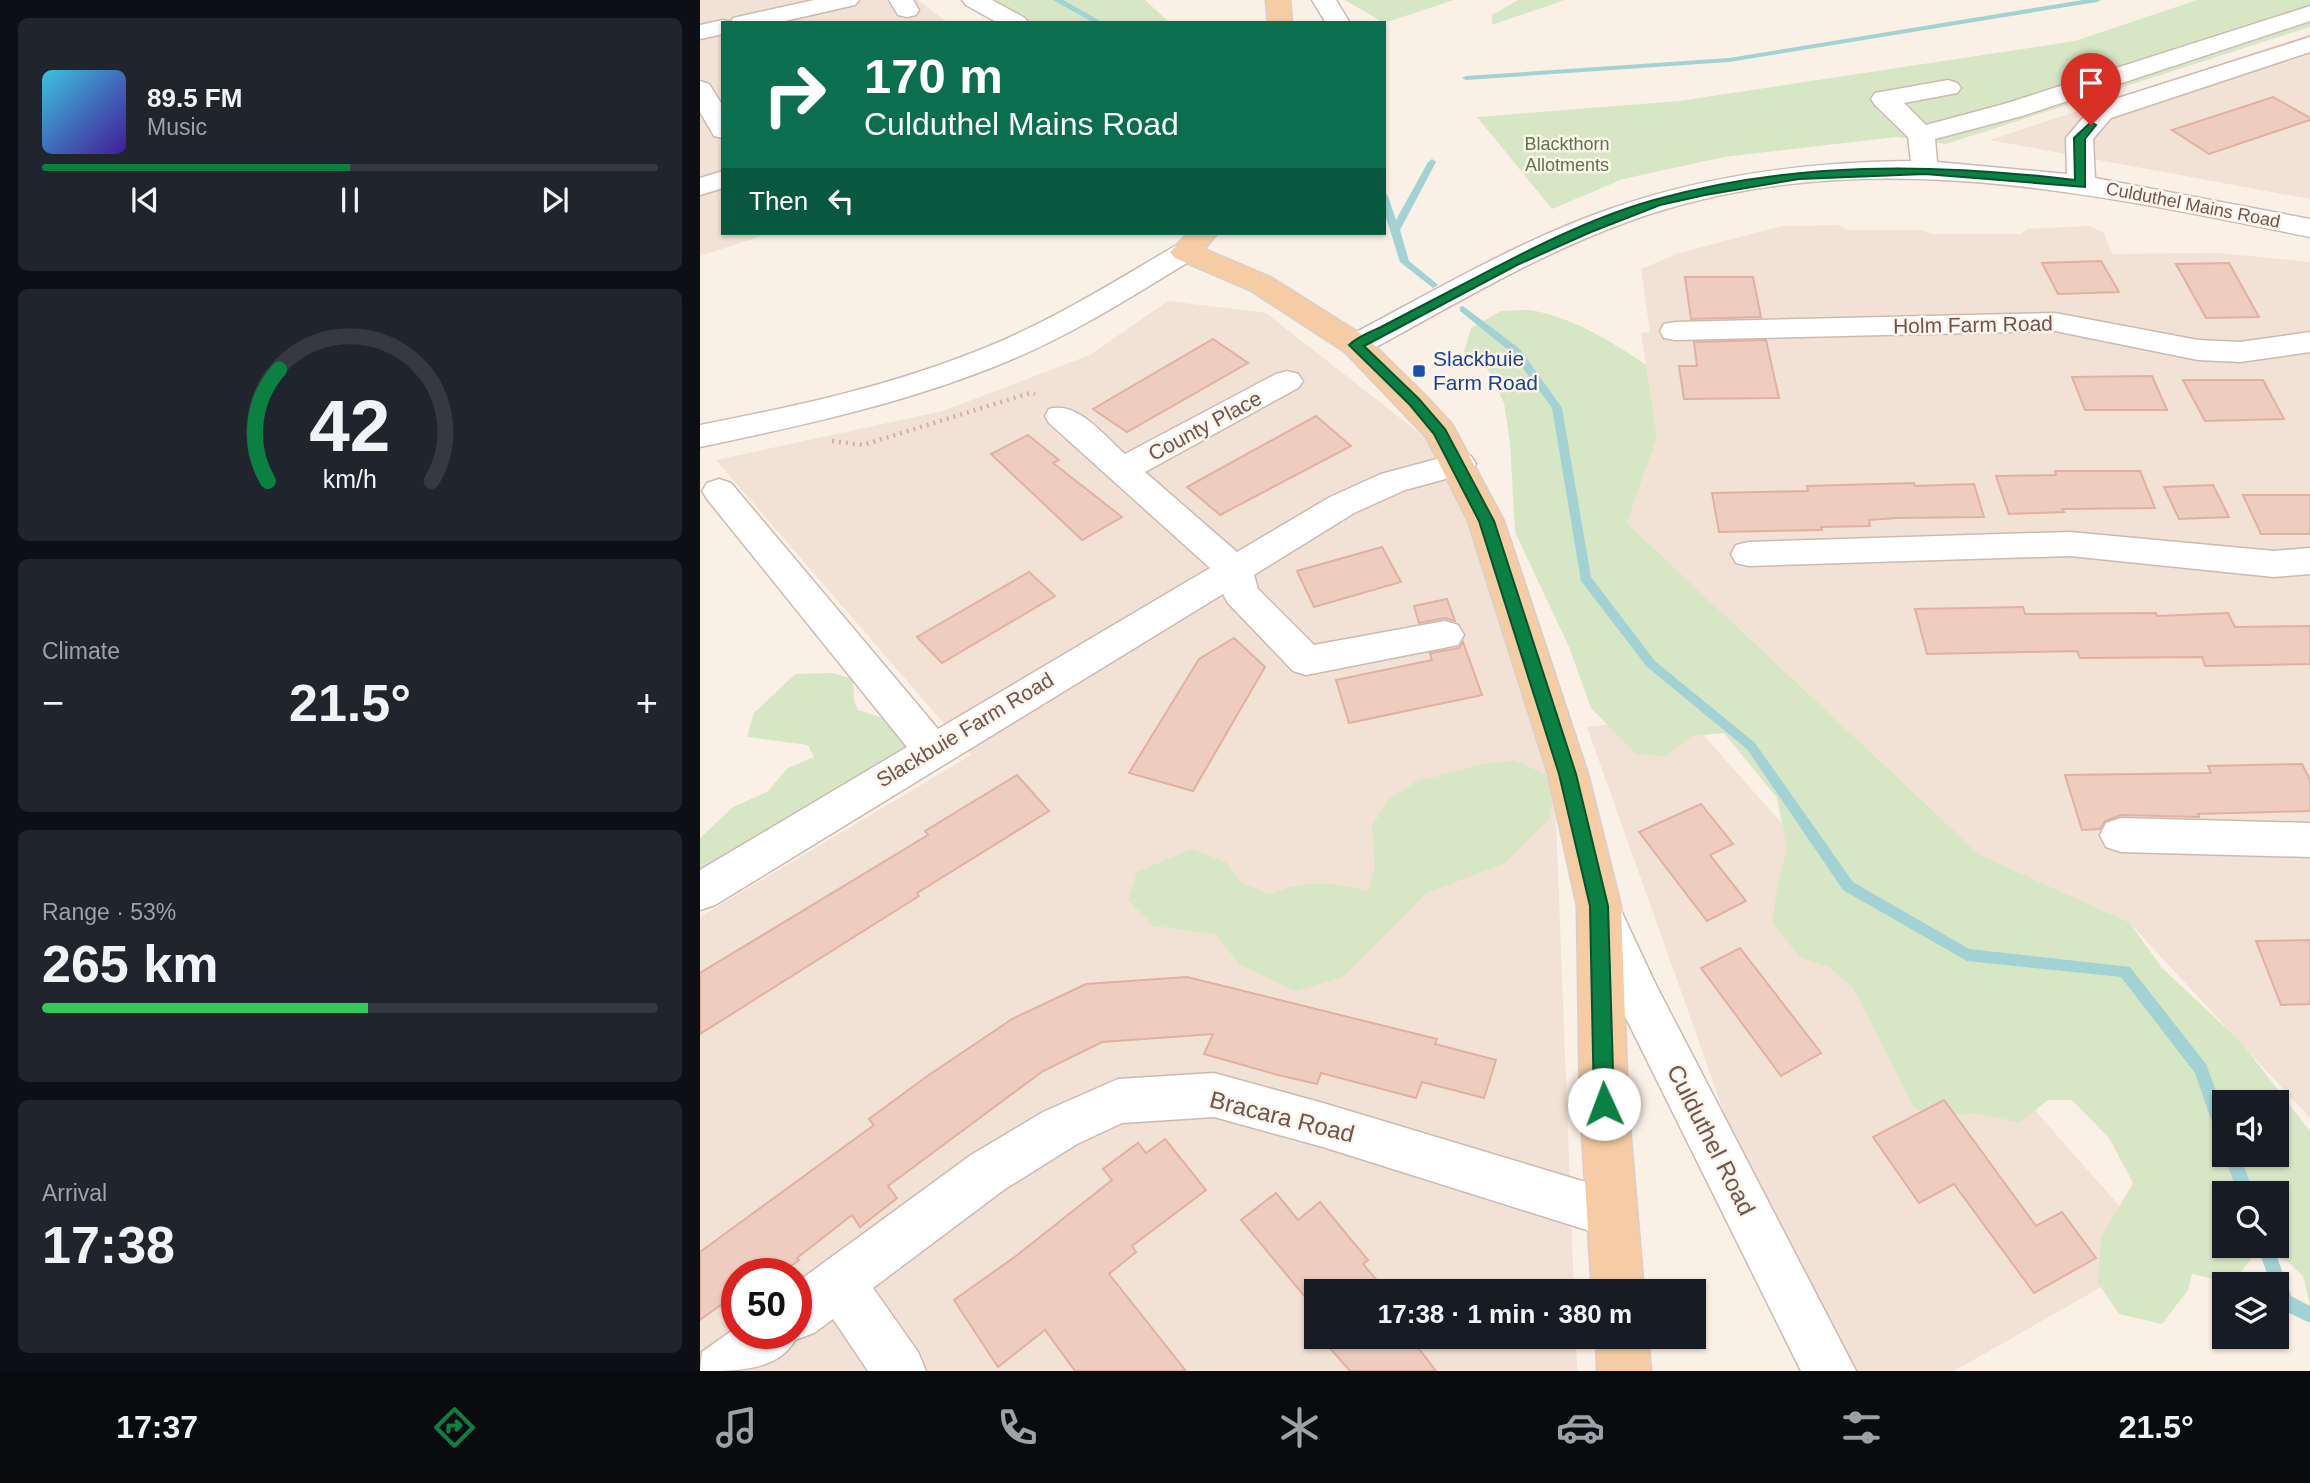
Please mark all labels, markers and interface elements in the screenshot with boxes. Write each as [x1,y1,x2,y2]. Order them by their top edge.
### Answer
icon: right [749,49,840,140]
text: 170 m [864,49,1003,103]
pin [2061,53,2121,125]
icon: arrive [2072,64,2110,102]
text: 89.5 FM [147,83,242,113]
text: Culduthel Mains Road [864,106,1179,142]
text: Music [147,114,207,140]
park label: Blackthorn Allotments [1524,134,1610,175]
street label: Culduthel Mains Road [2104,178,2282,232]
icon: previous [126,181,164,219]
icon: pause [331,181,369,219]
icon: next [536,181,574,219]
icon: left [822,182,860,220]
text: Then [749,186,808,216]
street label: Holm Farm Road [1893,312,2053,337]
place label: Slackbuie Farm Road [1433,347,1538,394]
marker: Slackbuie Farm Road [1411,363,1427,379]
text: 42 [310,385,390,466]
street label: County Place [1144,386,1265,465]
text: km/h [323,465,377,493]
text: Climate [42,638,120,664]
street label: Slackbuie Farm Road [872,668,1057,791]
text: 21.5° [289,674,411,732]
text: − [42,682,64,724]
text: + [636,682,658,724]
text: Range · 53% [42,899,176,925]
text: 265 km [42,935,218,993]
street label: Culduthel Road [1662,1060,1761,1220]
position arrow [1567,1067,1641,1141]
street label: Bracara Road [1207,1086,1357,1148]
map controls [2212,1090,2289,1349]
button: sound [2212,1090,2289,1167]
text: Arrival [42,1180,107,1206]
button: search [2212,1181,2289,1258]
text: 17:38 [42,1216,175,1274]
speed limit sign: 50 [721,1258,812,1349]
button: layers [2212,1272,2289,1349]
text: 17:38 · 1 min · 380 m [1378,1299,1632,1329]
icon: directions [430,1403,479,1452]
icon: music [712,1403,761,1452]
icon: phone [993,1403,1042,1452]
icon: climate [1275,1403,1324,1452]
icon: car [1556,1403,1605,1452]
icon: filters [1837,1403,1886,1452]
text: 17:37 [116,1409,198,1445]
text: 21.5° [2119,1409,2194,1445]

